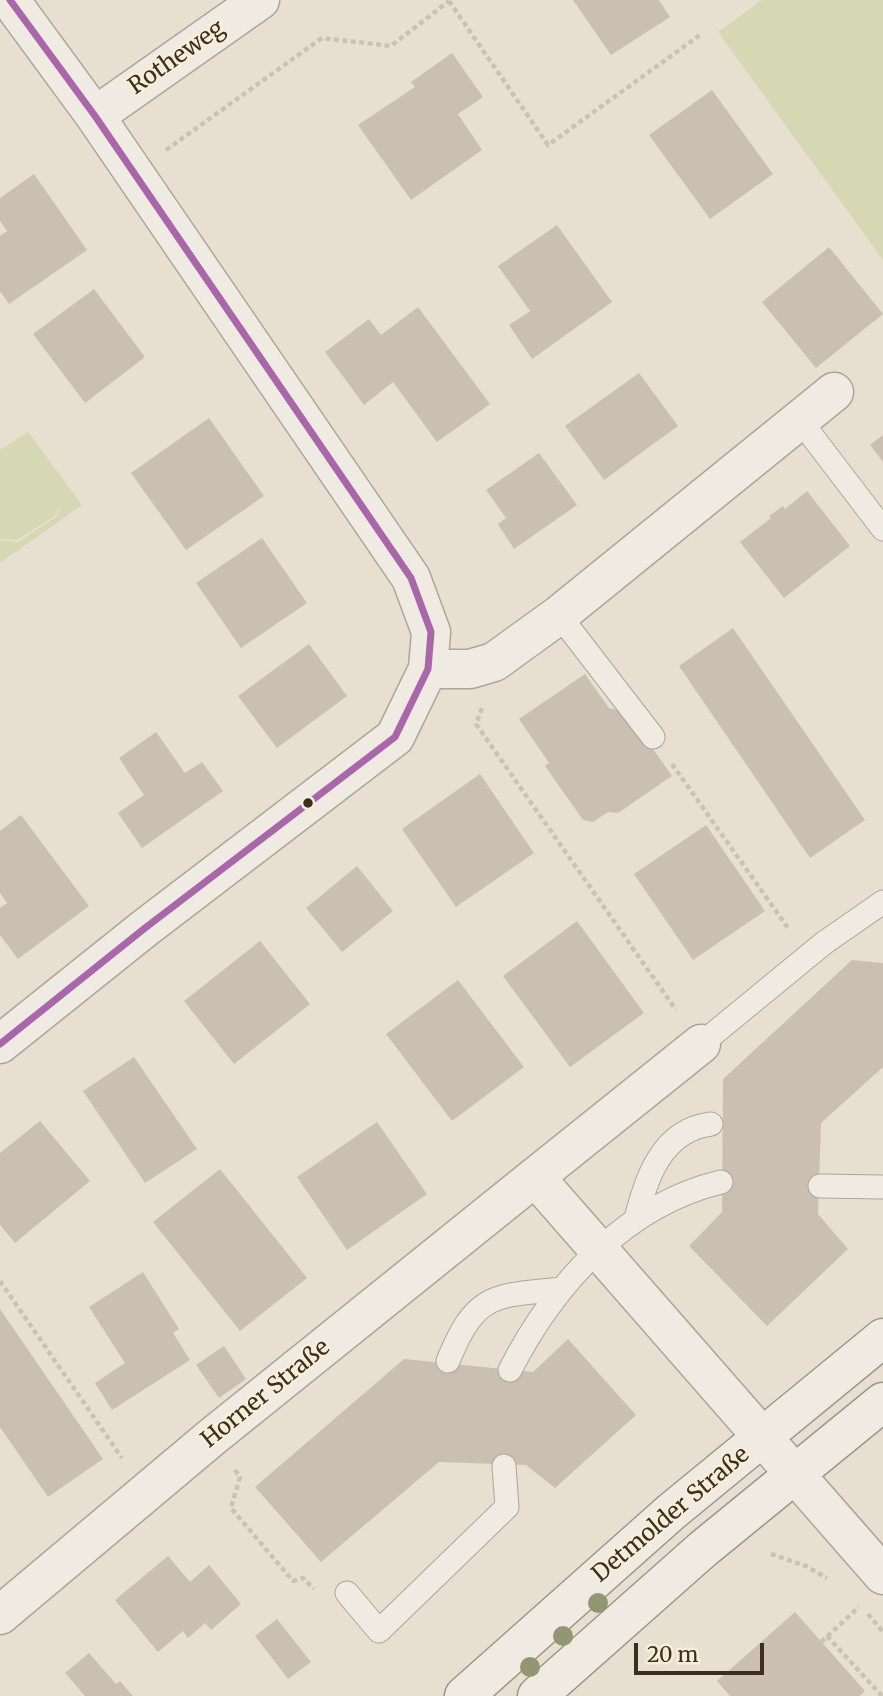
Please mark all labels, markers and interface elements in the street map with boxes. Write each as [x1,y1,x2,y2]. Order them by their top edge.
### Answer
street label: Rotheweg [124,15,230,101]
unlabelled marker [301,796,315,810]
street label: Horner Straße [196,1334,336,1454]
street label: Detmolder Straße [587,1441,755,1589]
scale bar [638,1630,768,1674]
text: 20 m [647,1641,698,1668]

